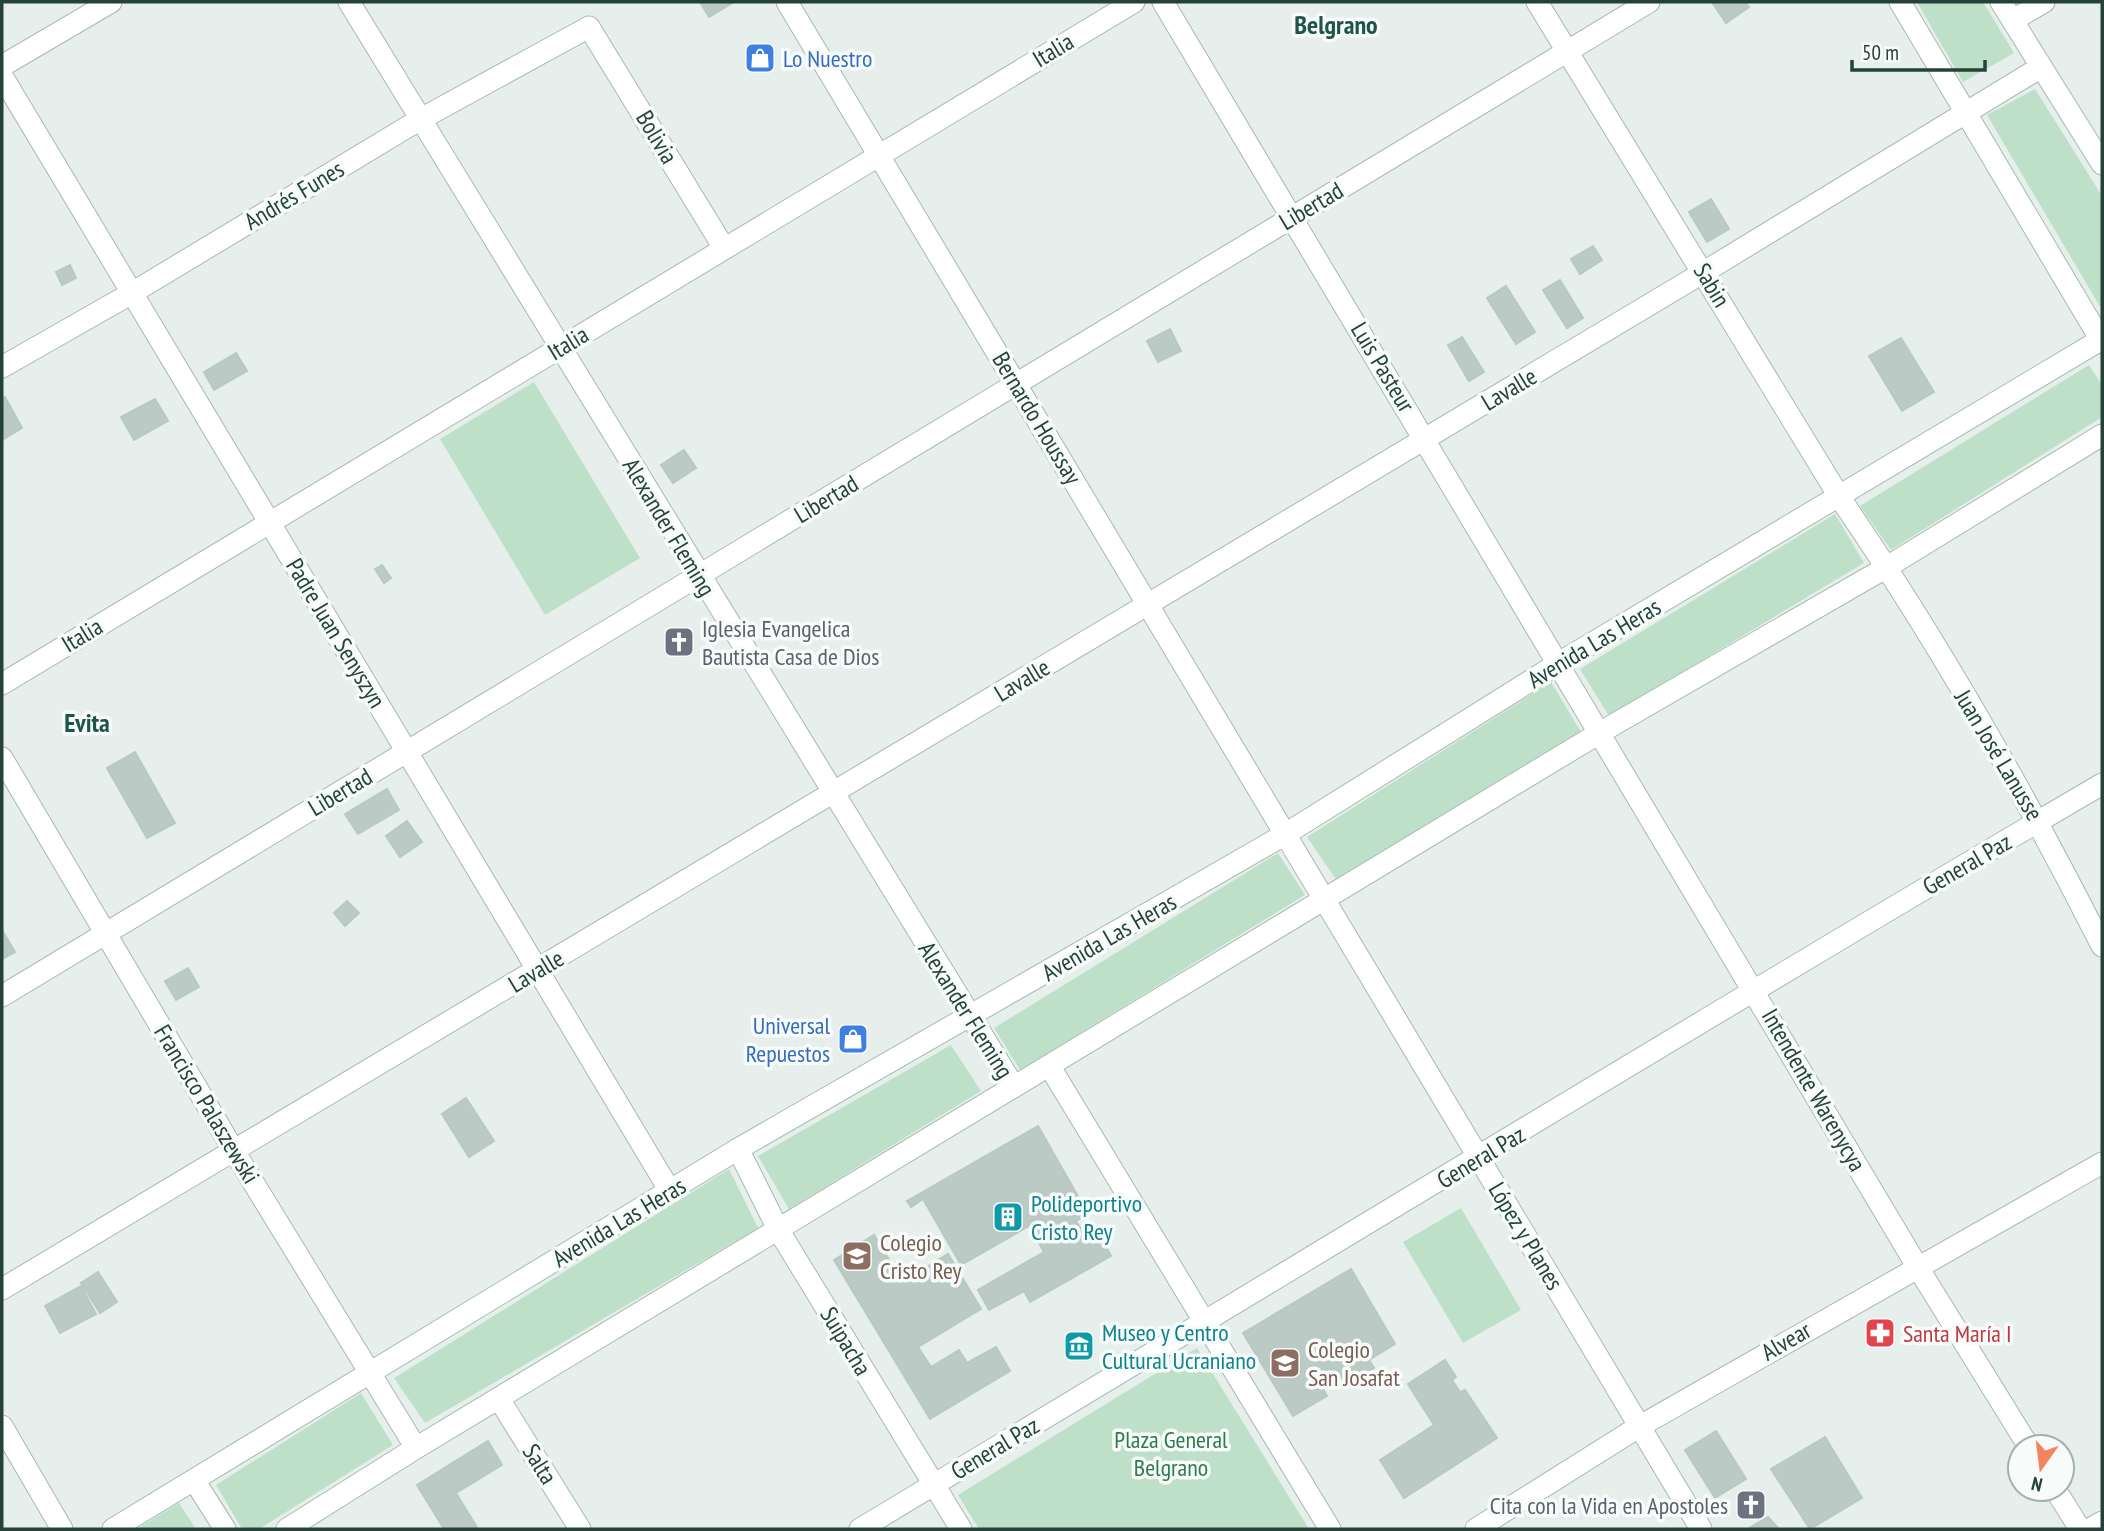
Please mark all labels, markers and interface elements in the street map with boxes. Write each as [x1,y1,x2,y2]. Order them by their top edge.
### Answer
district label: Belgrano [1294,8,1378,41]
street label: Italia [1027,26,1079,74]
scale bar [1852,28,1985,72]
text: 50 m [1862,39,1899,66]
shop icon: Lo Nuestro [743,41,777,75]
place label: Lo Nuestro [783,43,872,74]
street label: Bolivia [629,105,685,169]
street label: Andrés Funes [239,153,349,237]
street label: Libertad [1273,175,1349,237]
street label: Sabin [1687,257,1737,313]
street label: Luis Pasteur [1344,316,1422,418]
street label: Italia [542,319,594,367]
street label: Bernardo Houssay [985,346,1089,490]
street label: Lavalle [1476,360,1542,418]
street label: Alexander Fleming [616,452,722,602]
street label: Libertad [788,468,864,530]
street label: Padre Juan Senyszyn [279,553,393,713]
street label: Avenida Las Heras [1522,591,1666,695]
street label: Italia [56,611,108,659]
place label: Iglesia Evangelica Bautista Casa de Dios [702,613,879,672]
church icon: Iglesia Evangelica Bautista Casa de Dios [662,625,696,659]
street label: Lavalle [989,651,1055,709]
street label: Juan José Lanusse [1947,683,2050,826]
district label: Evita [64,706,110,739]
street label: Libertad [302,761,378,823]
street label: General Paz [1917,826,2017,902]
street label: Avenida Las Heras [1036,886,1182,988]
street label: Alexander Fleming [912,936,1020,1084]
street label: Lavalle [503,942,569,1000]
street label: Intendente Warenycya [1755,1003,1873,1177]
place label: Universal Repuestos [746,1010,830,1069]
street label: Francisco Palaszewski [147,1019,267,1189]
shop icon: Universal Repuestos [836,1022,870,1056]
street label: General Paz [1431,1119,1531,1195]
street label: Avenida Las Heras [547,1170,691,1274]
street label: López y Planes [1482,1176,1570,1296]
place label: Polideportivo Cristo Rey [1031,1188,1142,1247]
building icon: Polideportivo Cristo Rey [991,1200,1025,1234]
place label: Colegio Cristo Rey [880,1227,962,1286]
school or university icon: Colegio Cristo Rey [840,1239,874,1273]
street label: Suipacha [813,1301,879,1381]
street label: Alvear [1756,1314,1817,1368]
pharmacy icon: Santa María I [1863,1316,1897,1350]
place label: Museo y Centro Cultural Ucraniano [1102,1317,1256,1376]
place label: Santa María I [1903,1318,2012,1349]
museum icon: Museo y Centro Cultural Ucraniano [1062,1329,1096,1363]
place label: Colegio San Josafat [1308,1334,1400,1393]
school or university icon: Colegio San Josafat [1268,1346,1302,1380]
street label: General Paz [945,1410,1045,1486]
park label: Plaza General Belgrano [1114,1424,1228,1483]
north arrow [2006,1433,2076,1503]
street label: Salta [516,1438,564,1490]
text: N [2029,1472,2045,1497]
church icon: Cita con la Vida en Apostoles [1734,1488,1768,1522]
place label: Cita con la Vida en Apostoles [1490,1490,1728,1521]

